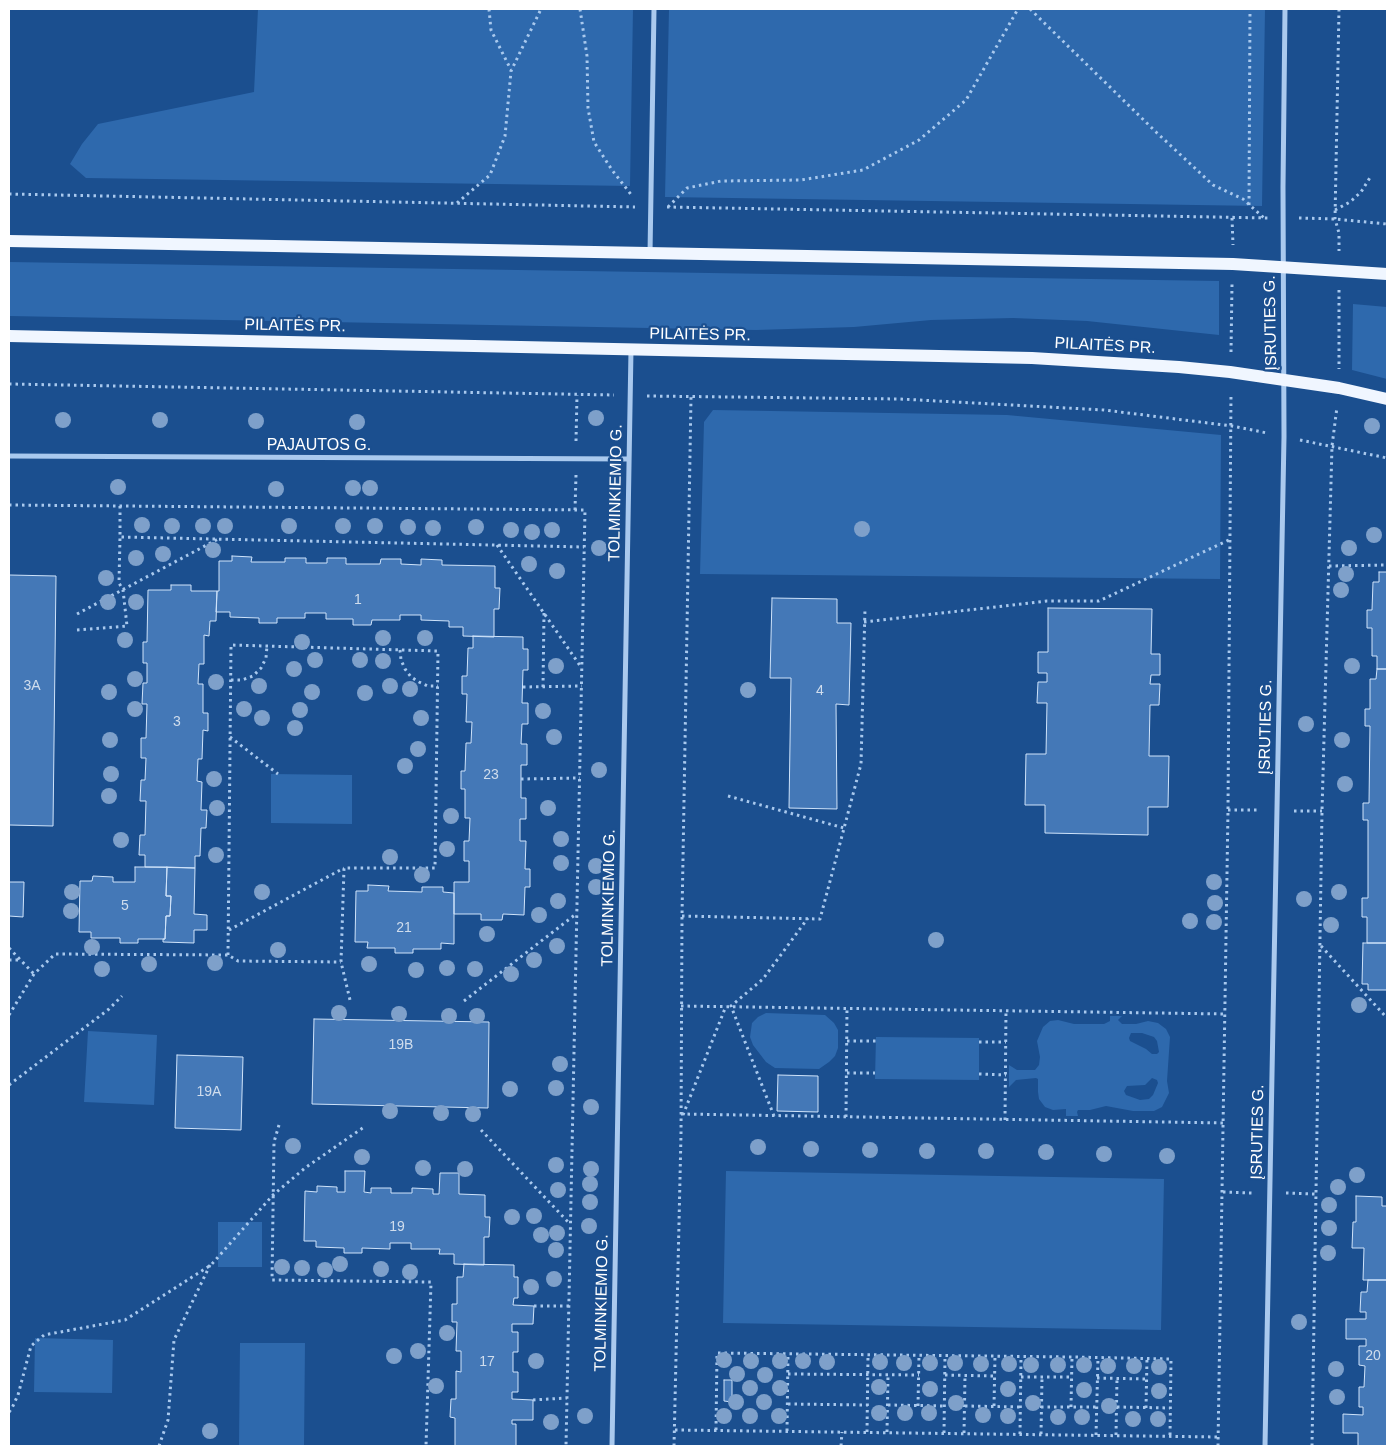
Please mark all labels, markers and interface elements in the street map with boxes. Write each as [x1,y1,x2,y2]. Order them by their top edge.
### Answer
street label: ĮSRUTIES G. [1261,275,1281,371]
street label: PILAITĖS PR. [244,316,346,336]
street label: PILAITĖS PR. [649,325,751,345]
street label: PILAITĖS PR. [1054,334,1156,358]
street label: TOLMINKIEMIO G. [605,424,627,562]
street label: PAJAUTOS G. [267,436,371,456]
house number: 1 [354,592,362,608]
house number: 3A [23,678,41,694]
street label: ĮSRUTIES G. [1256,679,1276,775]
house number: 4 [816,683,824,699]
house number: 3 [173,714,181,730]
house number: 23 [483,767,499,783]
street label: TOLMINKIEMIO G. [598,829,620,967]
house number: 5 [121,898,129,914]
house number: 21 [396,920,412,936]
house number: 19B [389,1037,413,1053]
house number: 19A [197,1084,221,1100]
street label: ĮSRUTIES G. [1248,1084,1268,1180]
house number: 19 [389,1219,405,1235]
street label: TOLMINKIEMIO G. [591,1234,613,1372]
house number: 20 [1365,1348,1381,1364]
house number: 17 [479,1354,495,1370]

